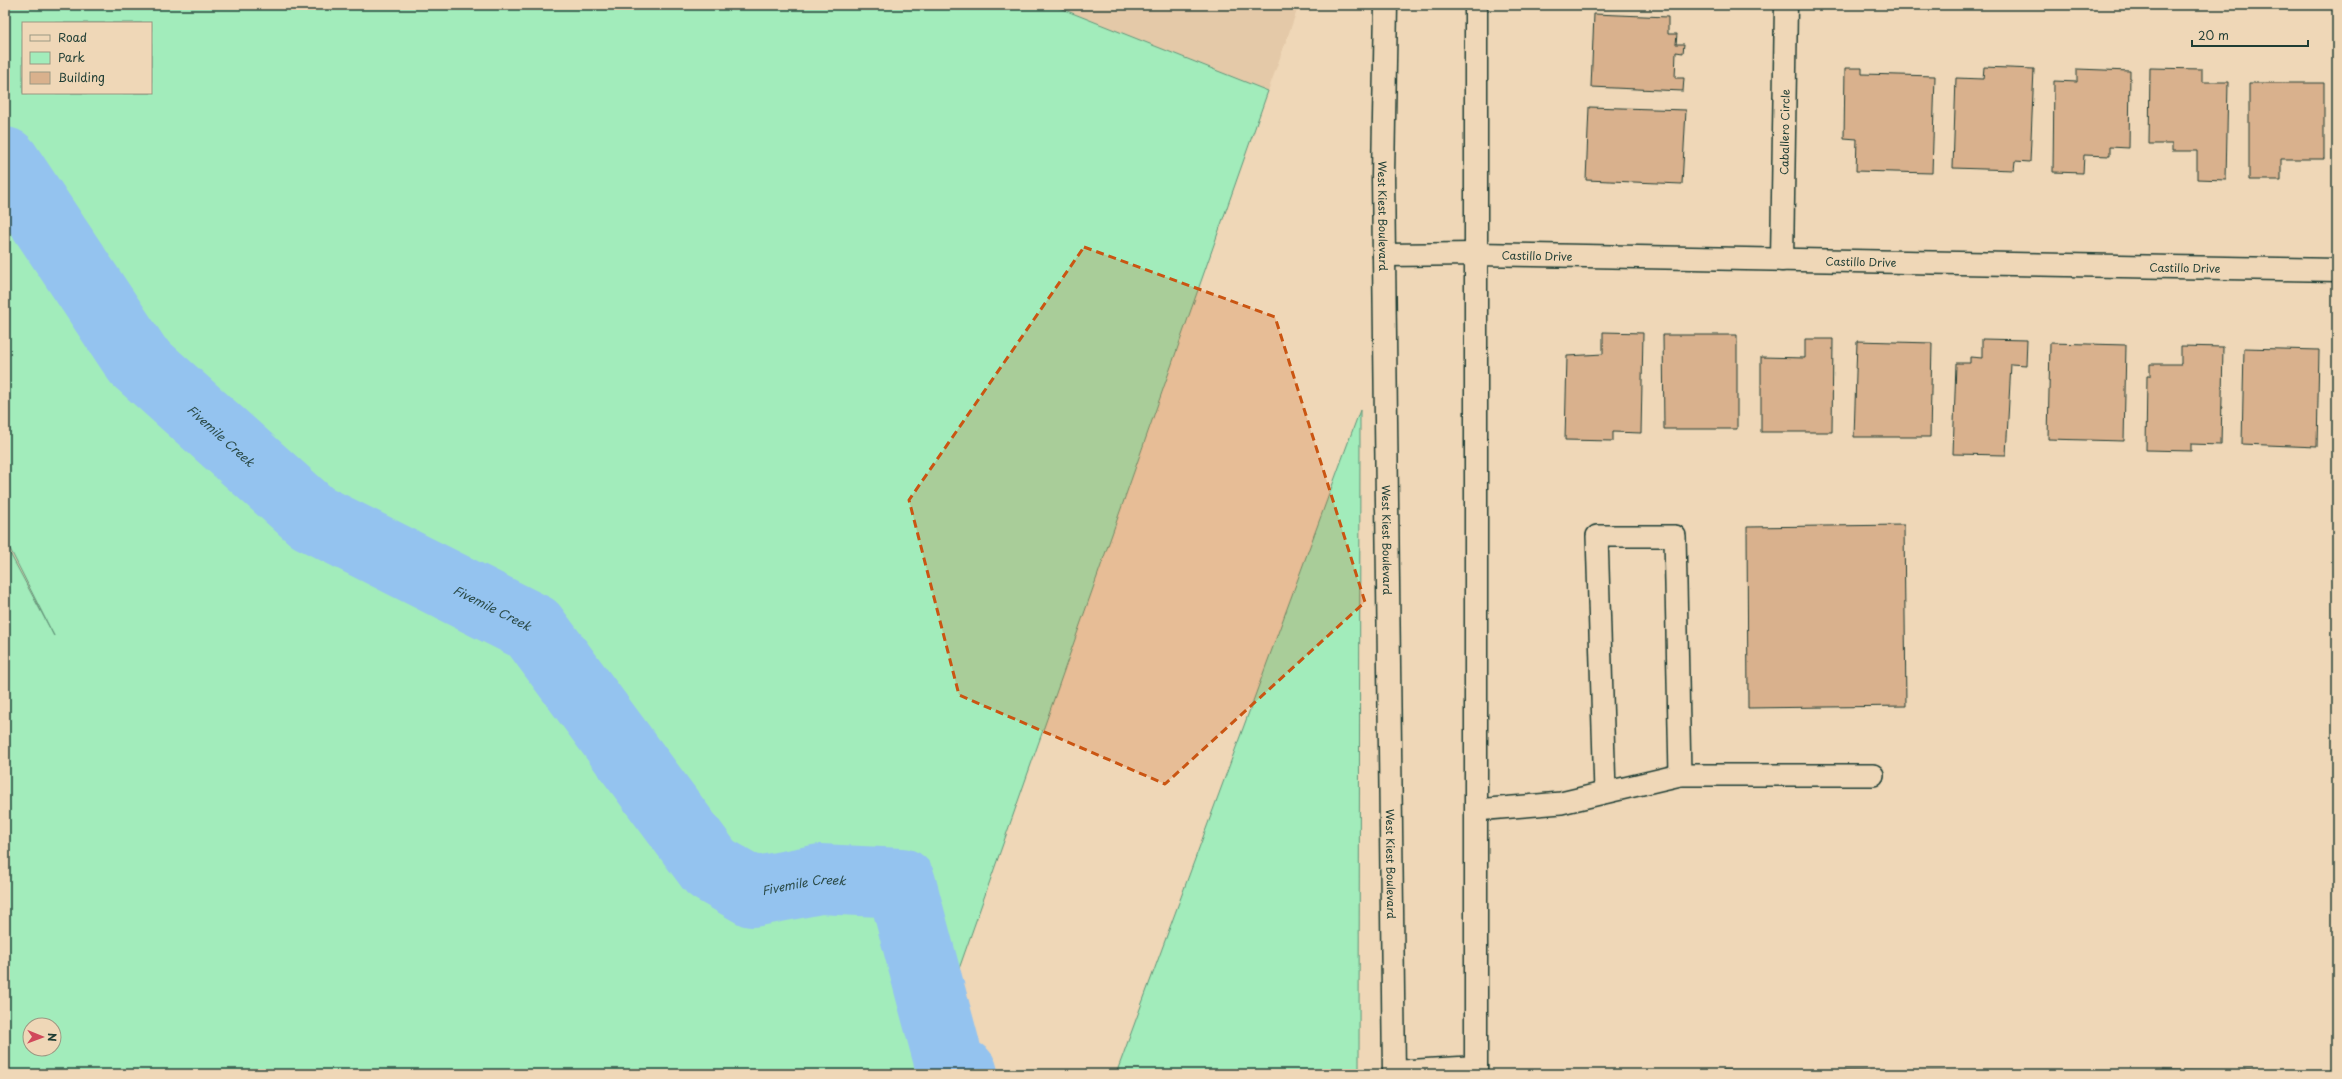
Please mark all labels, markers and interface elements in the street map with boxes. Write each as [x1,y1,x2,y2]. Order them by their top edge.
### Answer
legend [22,22,152,94]
scale bar [2192,22,2308,48]
text: 20 m [2198,26,2229,44]
text: Road [58,28,87,46]
text: Park [58,48,85,66]
text: Building [58,68,105,86]
street label: Caballero Circle [1775,89,1793,175]
street label: West Kiest Boulevard [1374,161,1393,271]
street label: Castillo Drive [1501,246,1573,264]
street label: Castillo Drive [1825,252,1897,270]
street label: Castillo Drive [2149,258,2221,276]
water label: Fivemile Creek [183,400,259,471]
street label: West Kiest Boulevard [1378,485,1397,595]
water label: Fivemile Creek [450,581,535,635]
street label: West Kiest Boulevard [1382,809,1401,919]
water label: Fivemile Creek [760,870,847,899]
north arrow [22,1017,62,1057]
text: N [44,1033,61,1042]

